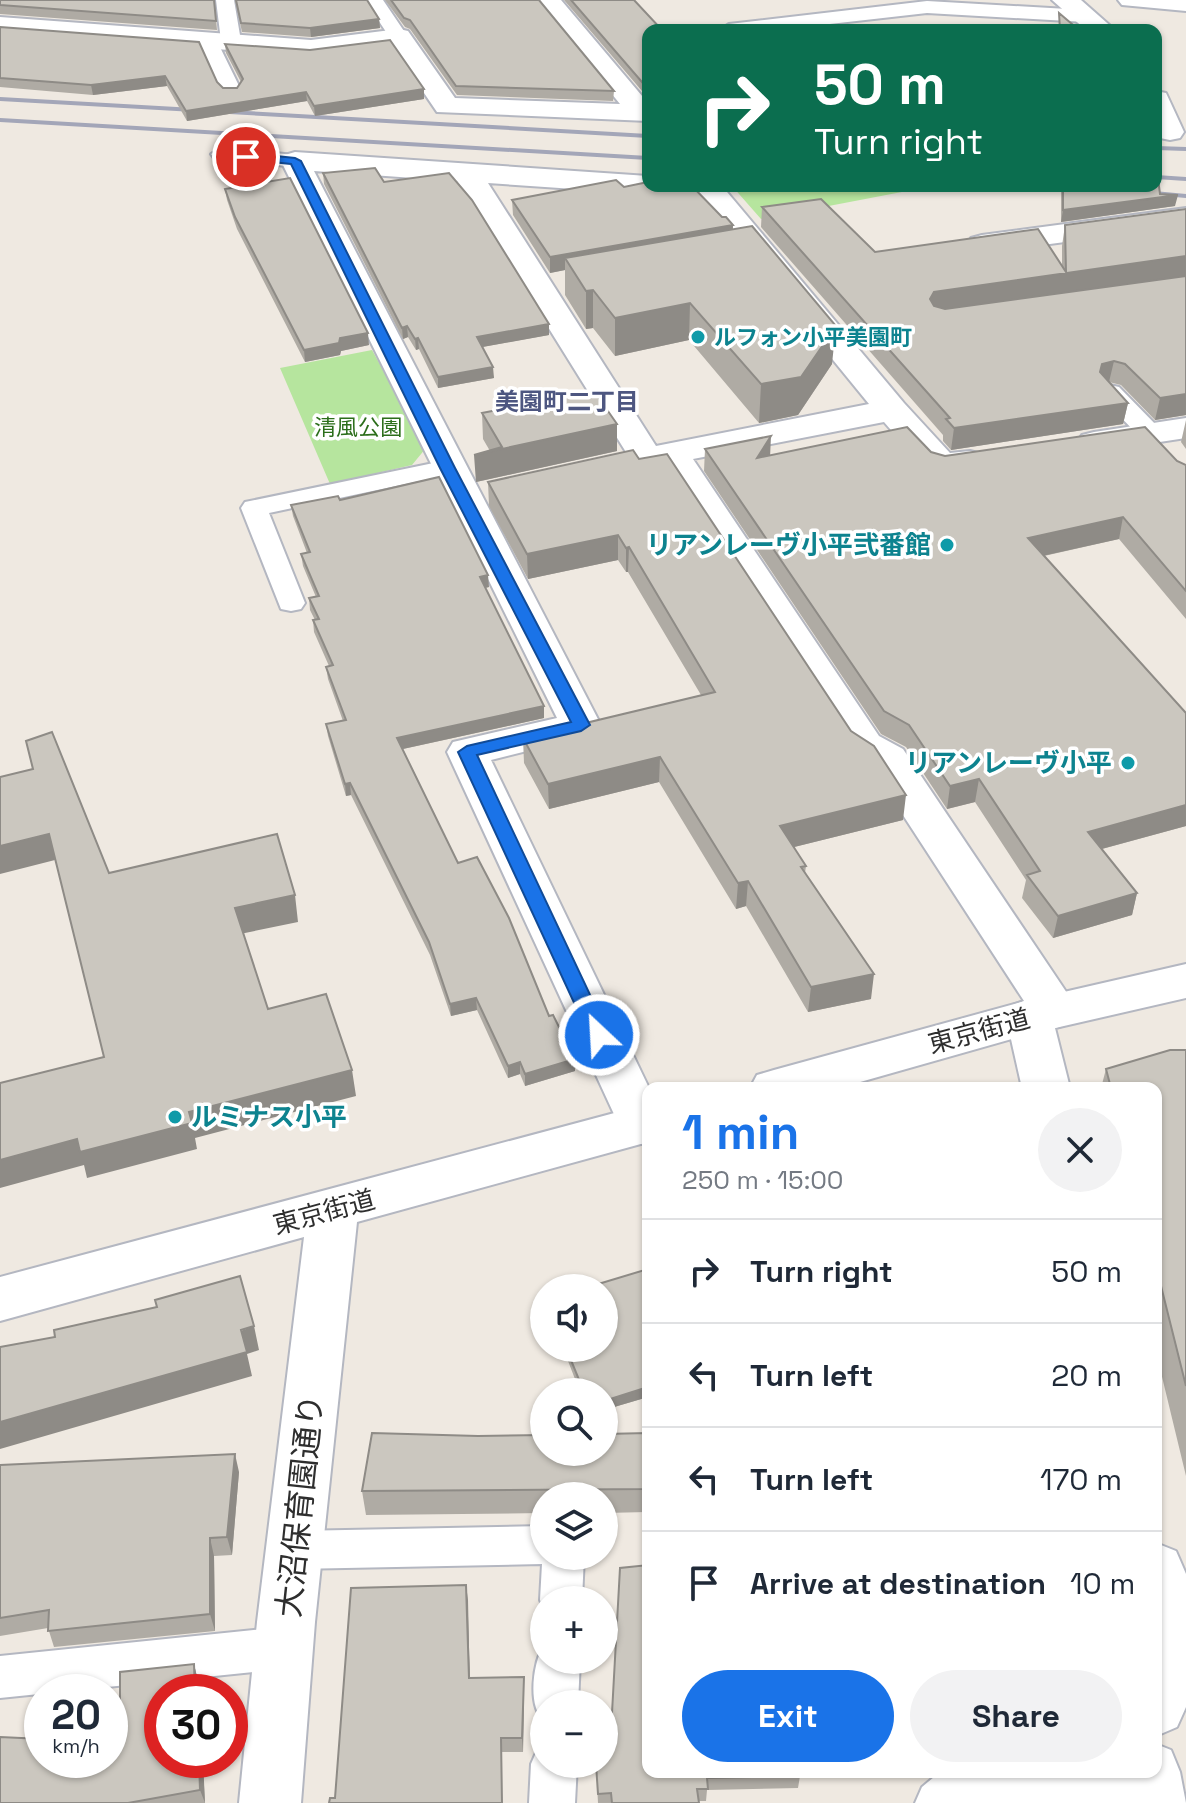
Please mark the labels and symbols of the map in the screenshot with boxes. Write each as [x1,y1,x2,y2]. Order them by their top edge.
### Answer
pin [212,123,280,191]
place label: ルフォン小平美園町 [714,323,912,351]
marker: ルフォン小平美園町 [689,328,707,346]
district label: 美園町二丁目 [495,386,639,417]
park label: 清風公園 [314,413,402,441]
place label: リアンレーヴ小平弐番館 [646,528,931,562]
marker: リアンレーヴ小平弐番館 [938,536,956,554]
place label: リアンレーヴ小平 [905,746,1112,780]
marker: リアンレーヴ小平 [1119,754,1137,772]
position arrow [557,993,641,1077]
street label: 東京街道 [924,1001,1034,1061]
place label: ルミナス小平 [191,1100,347,1134]
marker: ルミナス小平 [166,1108,184,1126]
street label: 東京街道 [269,1182,379,1242]
street label: 大沼保育園通り [268,1393,332,1619]
speed limit sign: 30 [144,1674,248,1778]

